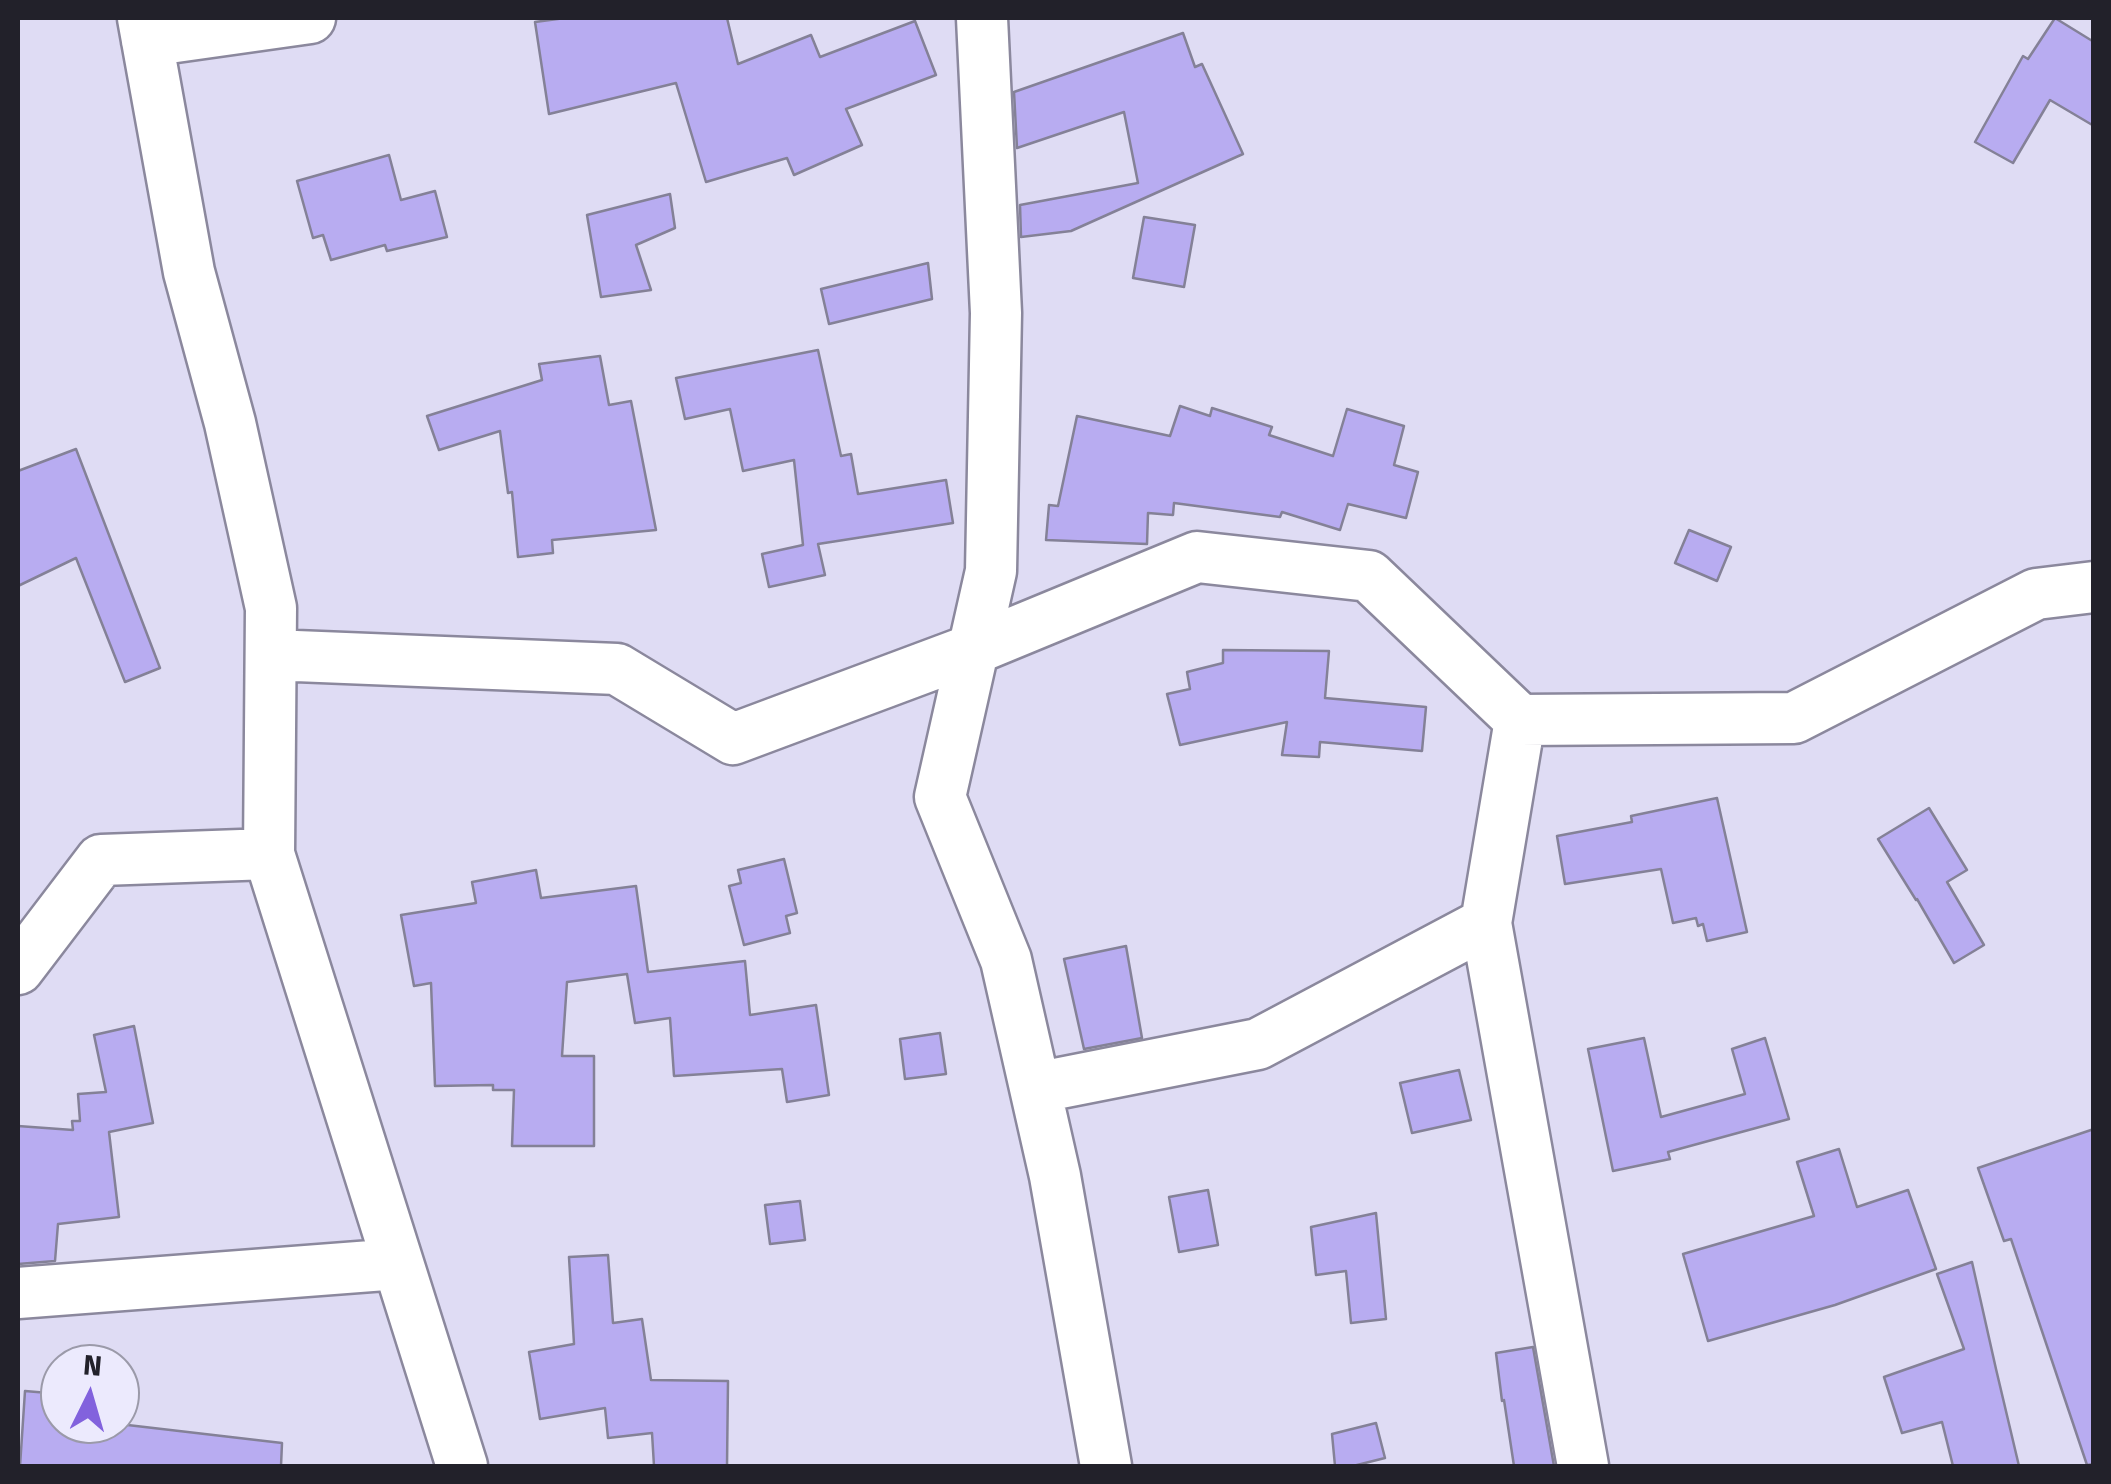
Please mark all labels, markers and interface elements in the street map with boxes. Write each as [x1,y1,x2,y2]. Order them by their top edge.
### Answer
north arrow [40,1344,140,1444]
text: N [82,1348,103,1383]

